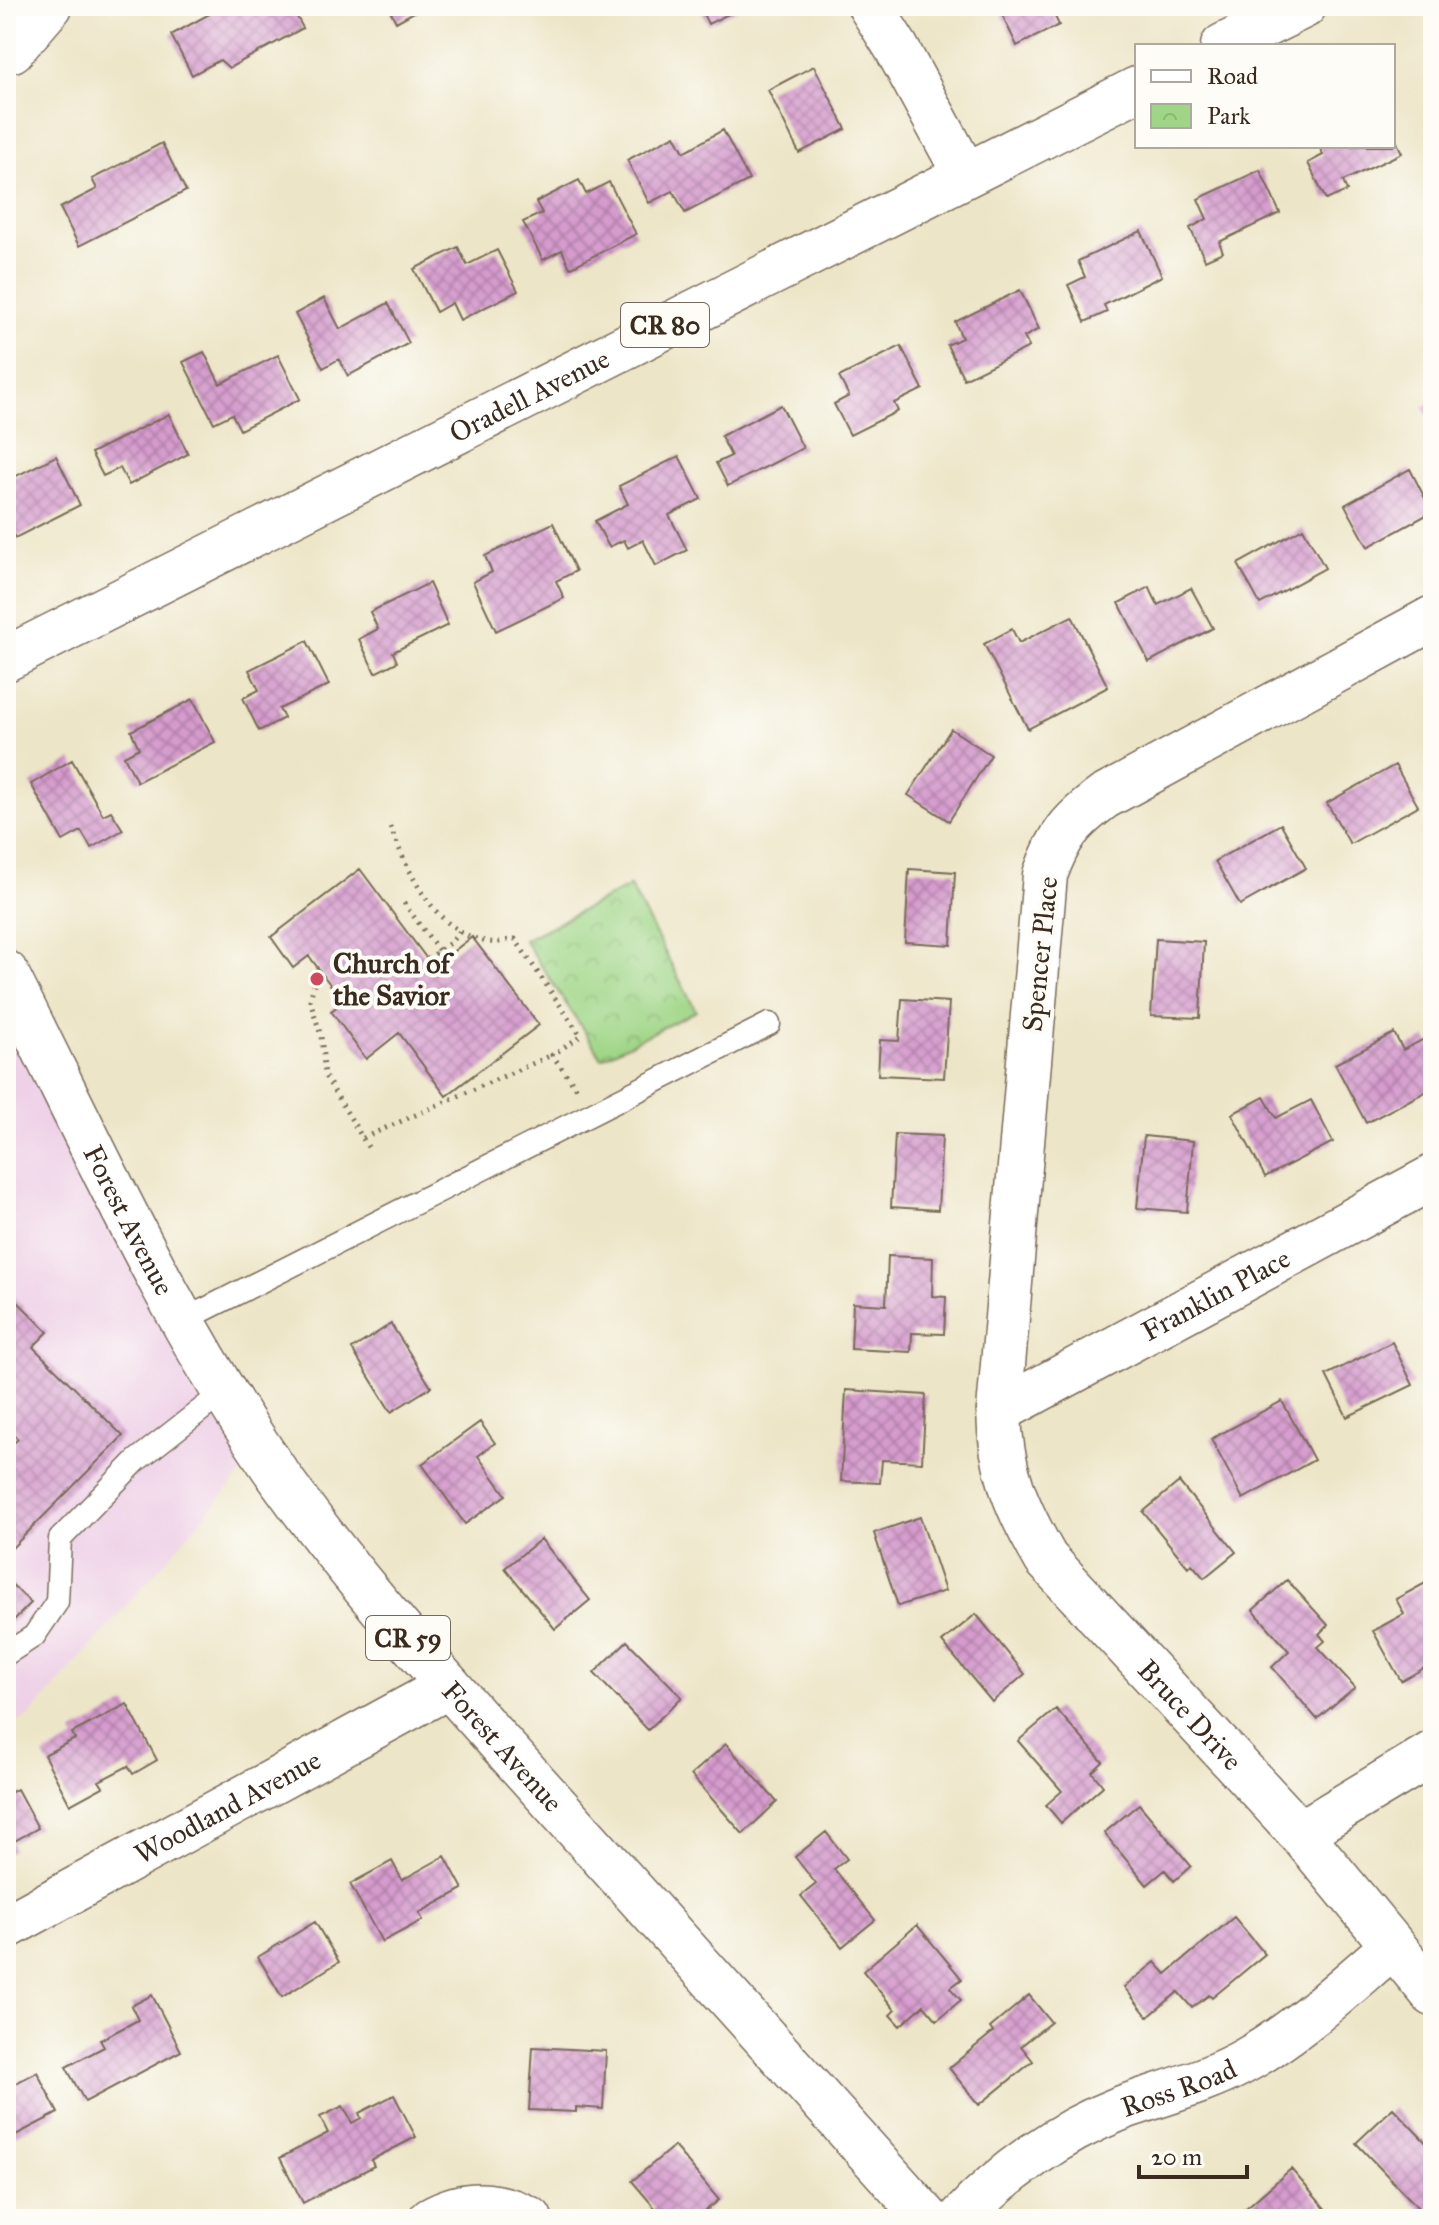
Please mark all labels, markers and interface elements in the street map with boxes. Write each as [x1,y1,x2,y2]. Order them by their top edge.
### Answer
legend [1135,44,1395,148]
text: Road [1207,61,1258,91]
text: Park [1207,101,1251,131]
road number: CR 80 [621,303,709,347]
street label: Oradell Avenue [443,340,615,450]
street label: Spencer Place [1014,875,1066,1033]
place label: Church of the Savior [332,946,454,1013]
marker: Church of the Savior [308,970,326,988]
street label: Forest Avenue [76,1139,182,1301]
street label: Franklin Place [1135,1240,1296,1348]
road number: CR 59 [366,1616,450,1660]
street label: Bruce Drive [1131,1652,1250,1777]
street label: Forest Avenue [435,1673,571,1819]
street label: Woodland Avenue [128,1742,327,1871]
street label: Ross Road [1116,2051,1242,2124]
scale bar [1139,2129,1247,2179]
text: 20 m [1151,2142,1202,2172]

